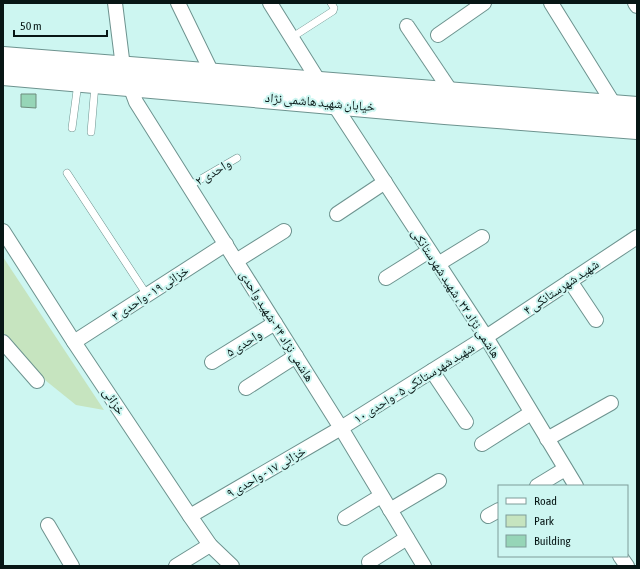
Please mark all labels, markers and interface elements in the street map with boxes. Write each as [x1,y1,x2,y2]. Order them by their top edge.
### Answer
scale bar [14,12,107,38]
text: 50 m [20,19,42,33]
street label: خیابان شهید هاشمی نژاد [264,90,376,115]
street label: واحدی ۲ [192,155,234,189]
street label: هاشمی نژاد ۲۲ ، شهید شهرستانکی [408,225,504,361]
street label: شهید شهرستانکی ۴ [521,256,602,319]
street label: خزائی ۱۹ - واحدی ۳ [109,263,192,324]
street label: هاشمی نژاد ۲۴ -شهید واحدی [236,268,317,385]
street label: واحدی ۵ [223,326,265,361]
street label: شهید شهرستانکی ۵ - واحدی ۱۰ [351,340,478,427]
street label: خزائی [99,385,128,418]
street label: خزائی ۱۷ - واحدی ۹ [224,443,309,502]
legend [498,485,628,557]
text: Road [534,494,557,508]
text: Park [534,514,555,528]
text: Building [534,534,572,548]

